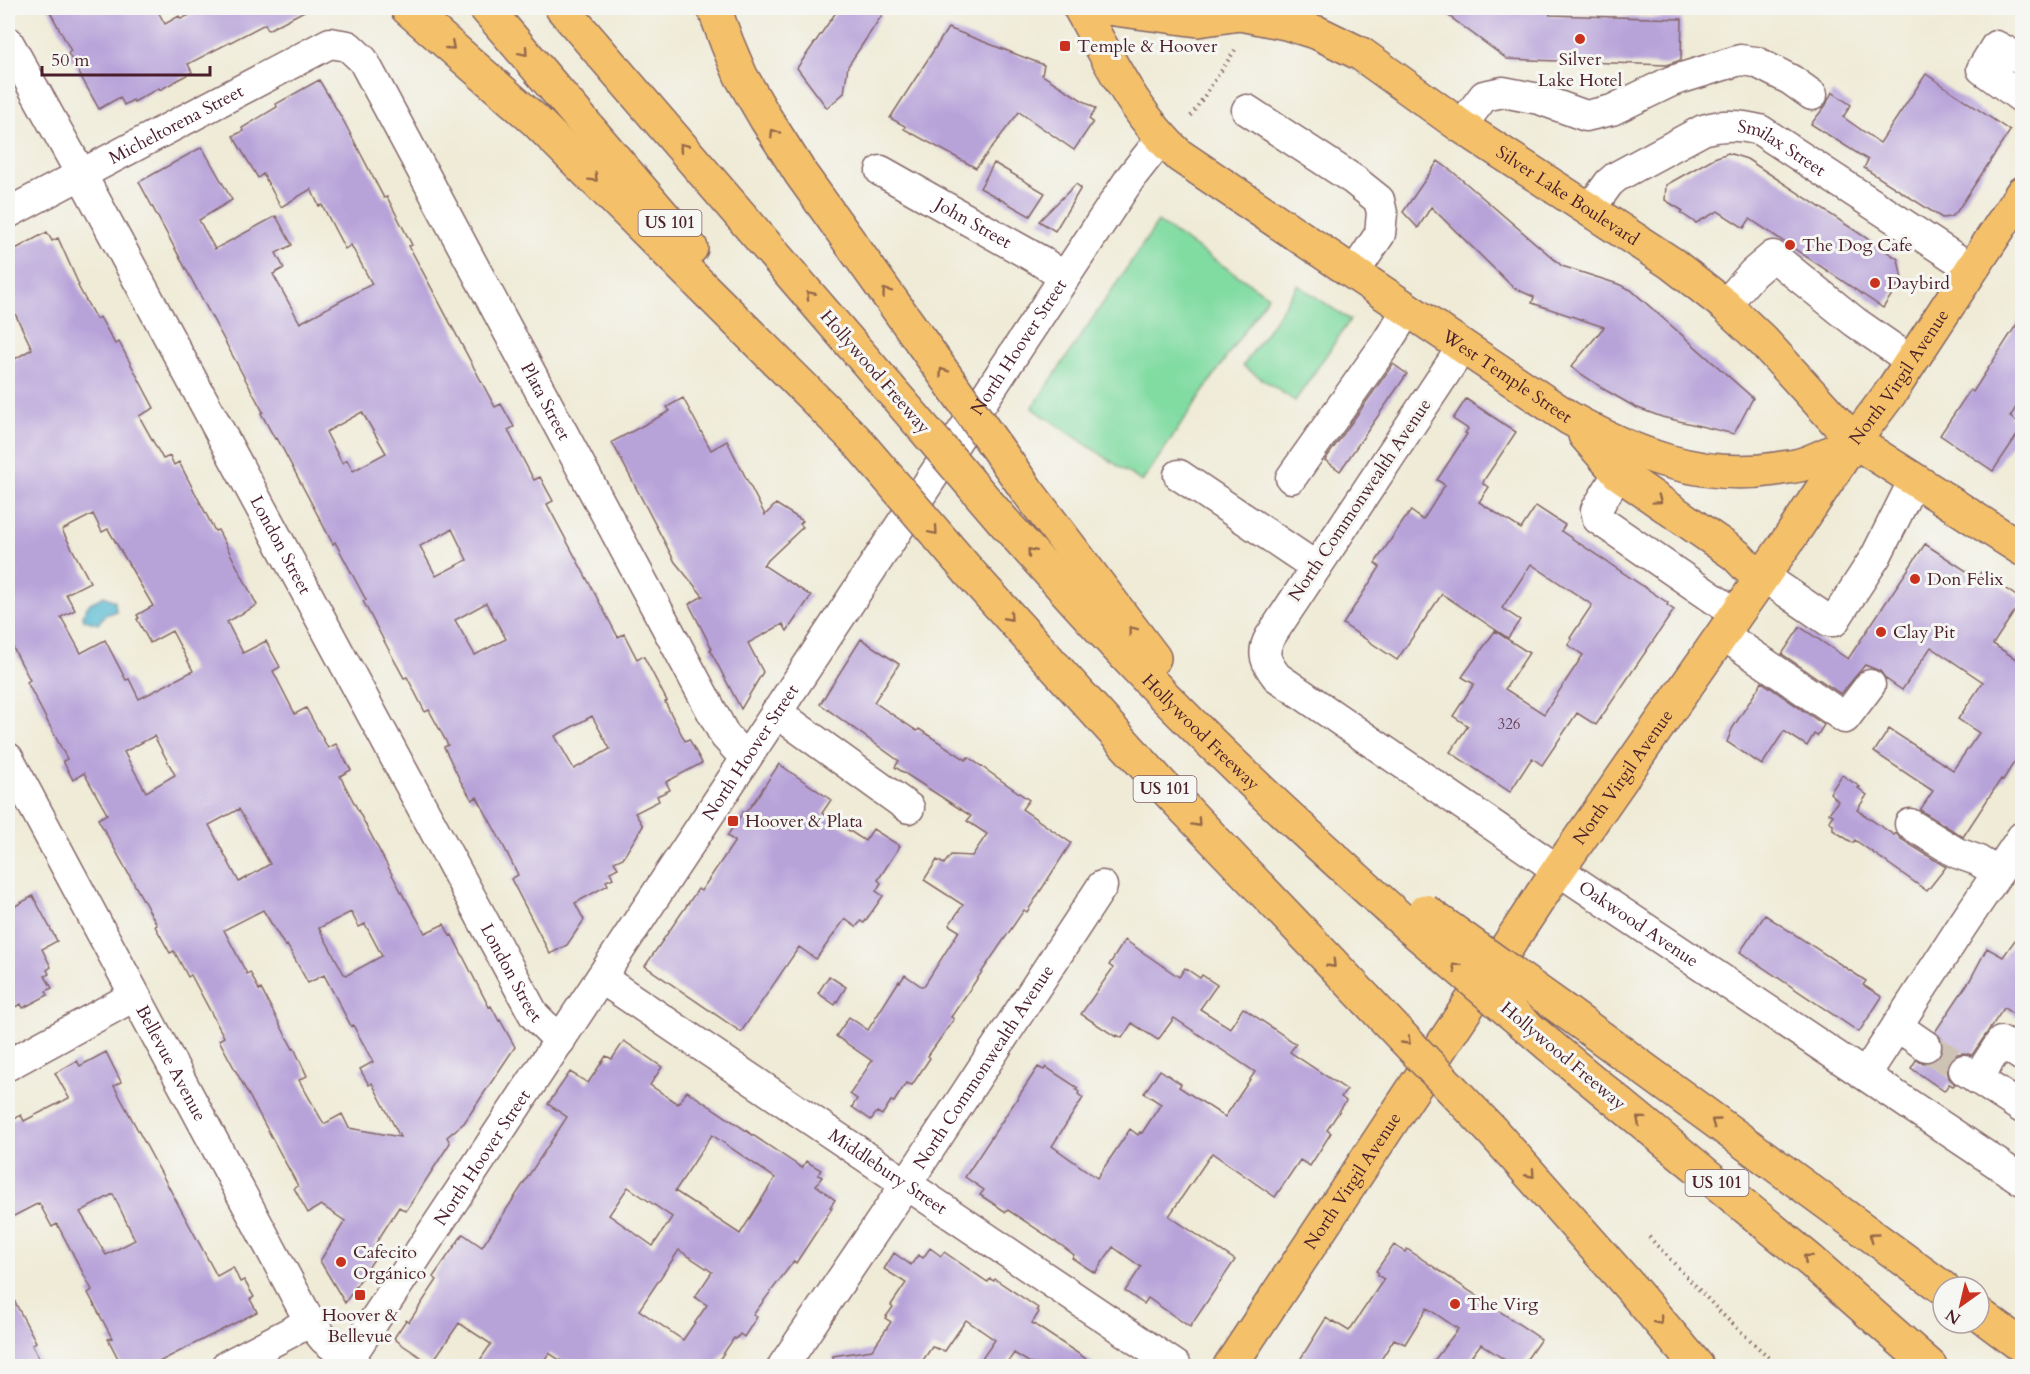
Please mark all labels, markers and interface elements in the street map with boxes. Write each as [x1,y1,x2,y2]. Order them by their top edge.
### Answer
marker: Silver Lake Hotel [1573,32,1587,46]
place label: Temple & Hoover [1077,34,1218,59]
one-way arrow [444,38,455,49]
scale bar [42,39,210,77]
marker: Temple & Hoover [1058,39,1072,53]
one-way arrow [516,45,527,56]
place label: Silver Lake Hotel [1538,47,1623,93]
text: 50 m [51,48,90,73]
street label: Micheltorena Street [104,78,248,170]
street label: Smilax Street [1736,114,1831,183]
one-way arrow [770,128,781,139]
street label: Silver Lake Boulevard [1491,140,1644,252]
one-way arrow [679,143,690,154]
one-way arrow [586,171,597,182]
street label: John Street [928,190,1016,255]
road number: US 101 [638,210,702,236]
place label: The Dog Cafe [1802,233,1913,258]
marker: The Dog Cafe [1783,238,1797,252]
place label: Daybird [1887,271,1950,296]
street label: North Hoover Street [964,274,1073,420]
marker: Daybird [1868,276,1882,290]
one-way arrow [882,288,893,299]
one-way arrow [806,291,817,302]
street label: North Virgil Avenue [1843,304,1955,450]
street label: Hollywood Freeway [814,305,936,440]
street label: West Temple Street [1436,323,1577,429]
street label: Plata Street [515,358,577,445]
one-way arrow [939,368,950,379]
street label: North Commonwealth Avenue [1283,394,1437,606]
street label: London Street [244,491,318,599]
one-way arrow [1651,493,1662,504]
one-way arrow [927,524,938,535]
one-way arrow [1027,548,1038,558]
place label: Don Felix [1927,567,2003,592]
marker: Don Felix [1908,572,1922,586]
one-way arrow [1002,610,1013,621]
place label: Clay Pit [1893,620,1955,645]
marker: Clay Pit [1874,625,1888,639]
one-way arrow [1129,626,1140,637]
street label: Hollywood Freeway [1136,668,1266,796]
street label: North Hoover Street [696,679,805,825]
street label: North Virgil Avenue [1567,704,1679,850]
house number: 326 [1497,714,1521,734]
road number: US 101 [1134,776,1196,802]
place label: Hoover & Plata [745,809,863,834]
marker: Hoover & Plata [726,814,740,828]
one-way arrow [1190,816,1201,827]
street label: Oakwood Avenue [1574,875,1704,973]
street label: London Street [474,919,547,1028]
one-way arrow [1325,956,1336,967]
street label: North Commonwealth Avenue [907,960,1060,1174]
one-way arrow [1452,963,1463,974]
street label: Hollywood Freeway [1495,996,1631,1116]
street label: Bellevue Avenue [130,1001,213,1125]
one-way arrow [1399,1033,1410,1044]
street label: North Hoover Street [428,1084,536,1231]
street label: North Virgil Avenue [1298,1107,1407,1254]
one-way arrow [1636,1117,1647,1128]
one-way arrow [1711,1119,1722,1130]
street label: Middlebury Street [824,1123,952,1221]
one-way arrow [1524,1168,1535,1178]
road number: US 101 [1686,1170,1748,1196]
one-way arrow [1868,1233,1879,1244]
place label: Cafecito Orgánico [353,1240,426,1286]
one-way arrow [1803,1254,1814,1265]
marker: Cafecito Orgánico [334,1255,348,1269]
north arrow [1931,1275,1991,1335]
marker: Hoover & Bellevue [353,1288,367,1302]
place label: The Virg [1467,1292,1539,1317]
marker: The Virg [1448,1297,1462,1311]
place label: Hoover & Bellevue [322,1303,399,1349]
text: N [1941,1304,1965,1330]
one-way arrow [1652,1314,1663,1325]

